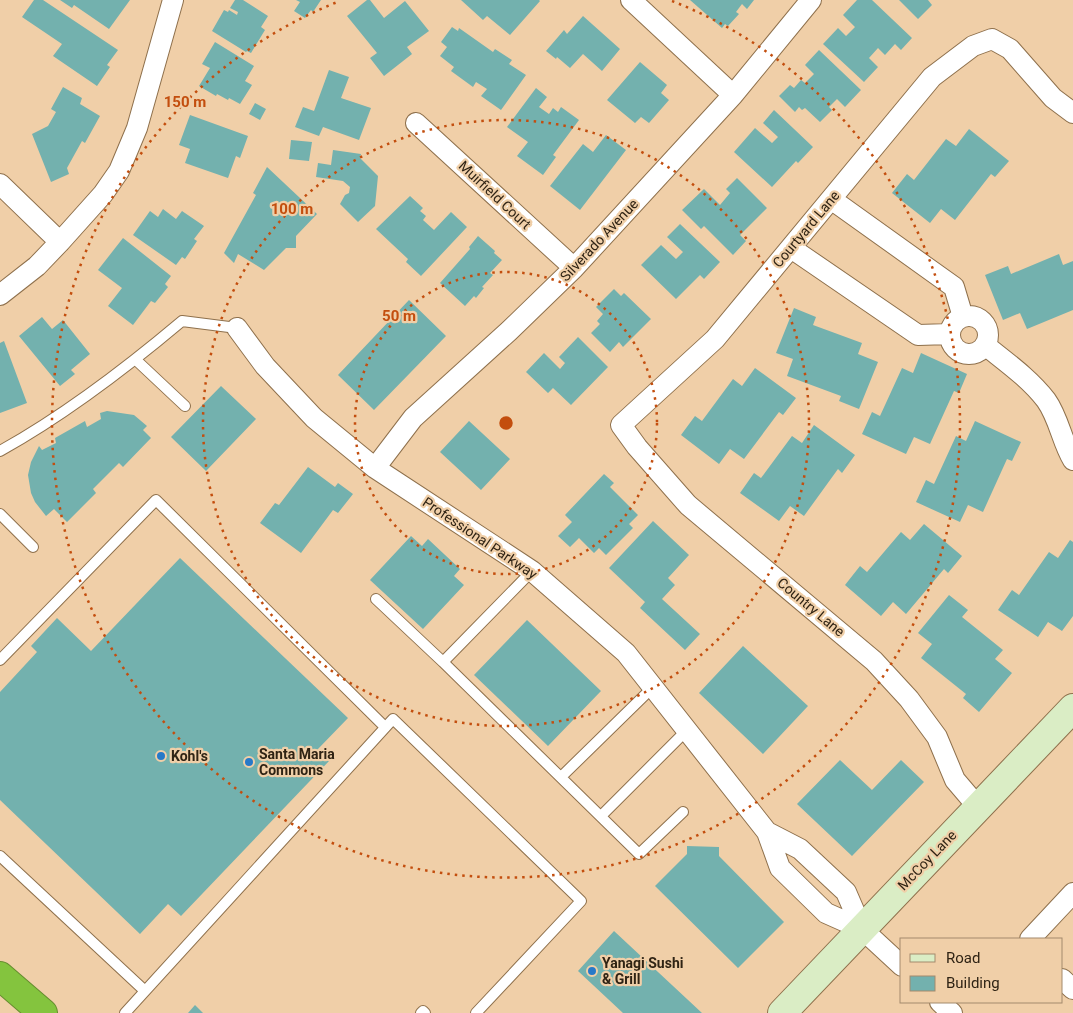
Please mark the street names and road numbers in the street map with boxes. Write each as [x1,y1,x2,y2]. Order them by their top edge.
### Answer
street label: Muirfield Court [456,158,535,233]
street label: Courtyard Lane [769,188,843,270]
street label: Silverado Avenue [557,196,641,284]
street label: Professional Parkway [420,494,541,582]
street label: Country Lane [774,574,848,640]
street label: McCoy Lane [895,827,959,893]

